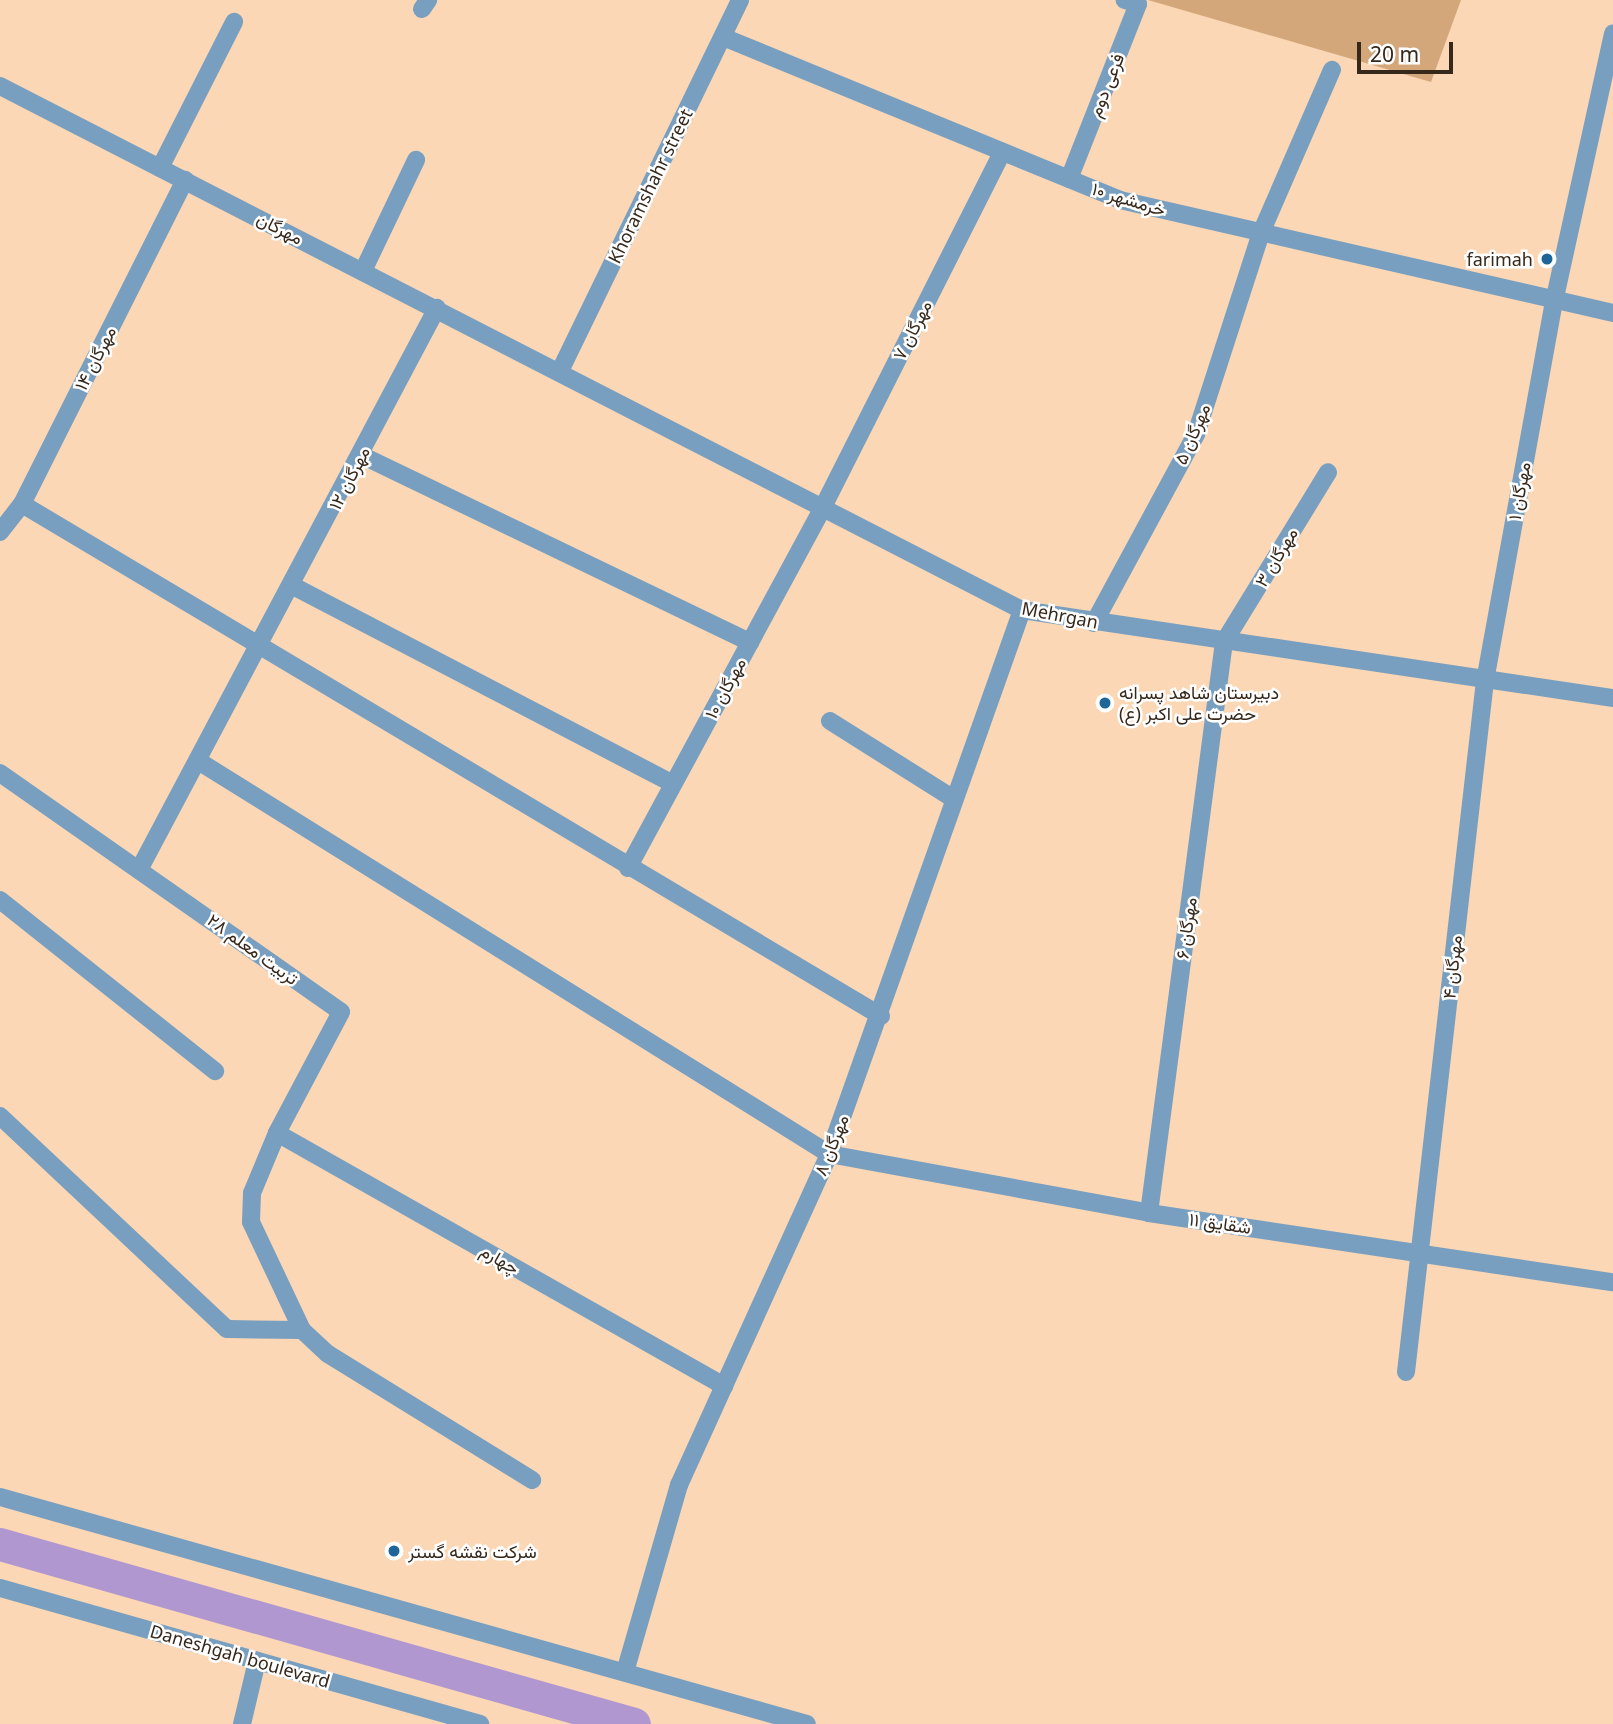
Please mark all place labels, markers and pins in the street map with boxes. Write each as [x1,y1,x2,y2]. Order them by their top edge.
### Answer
place label: farimah [1467,248,1533,270]
marker: farimah [1539,251,1555,267]
place label: دبیرستان شاهد پسرانه حضرت علی اکبر (ع) [1119,682,1279,724]
marker: دبیرستان شاهد پسرانه حضرت علی اکبر (ع) [1097,695,1113,711]
place label: شرکت نقشه گستر [408,1540,537,1562]
marker: شرکت نقشه گستر [386,1543,402,1559]

